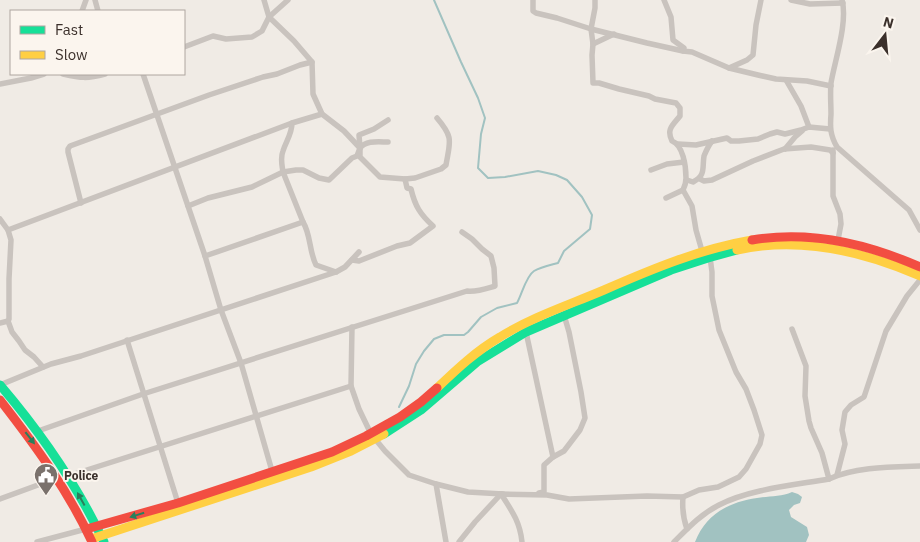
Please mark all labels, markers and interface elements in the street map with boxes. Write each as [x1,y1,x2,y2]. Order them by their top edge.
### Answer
legend [10,10,185,75]
north arrow [860,10,910,60]
text: N [881,12,896,33]
text: Fast [55,20,83,39]
text: Slow [55,45,88,64]
one-way arrow [25,431,36,444]
public building icon: Police [33,462,59,496]
place label: Police [64,468,99,483]
one-way arrow [77,492,85,506]
one-way arrow [129,511,144,519]

